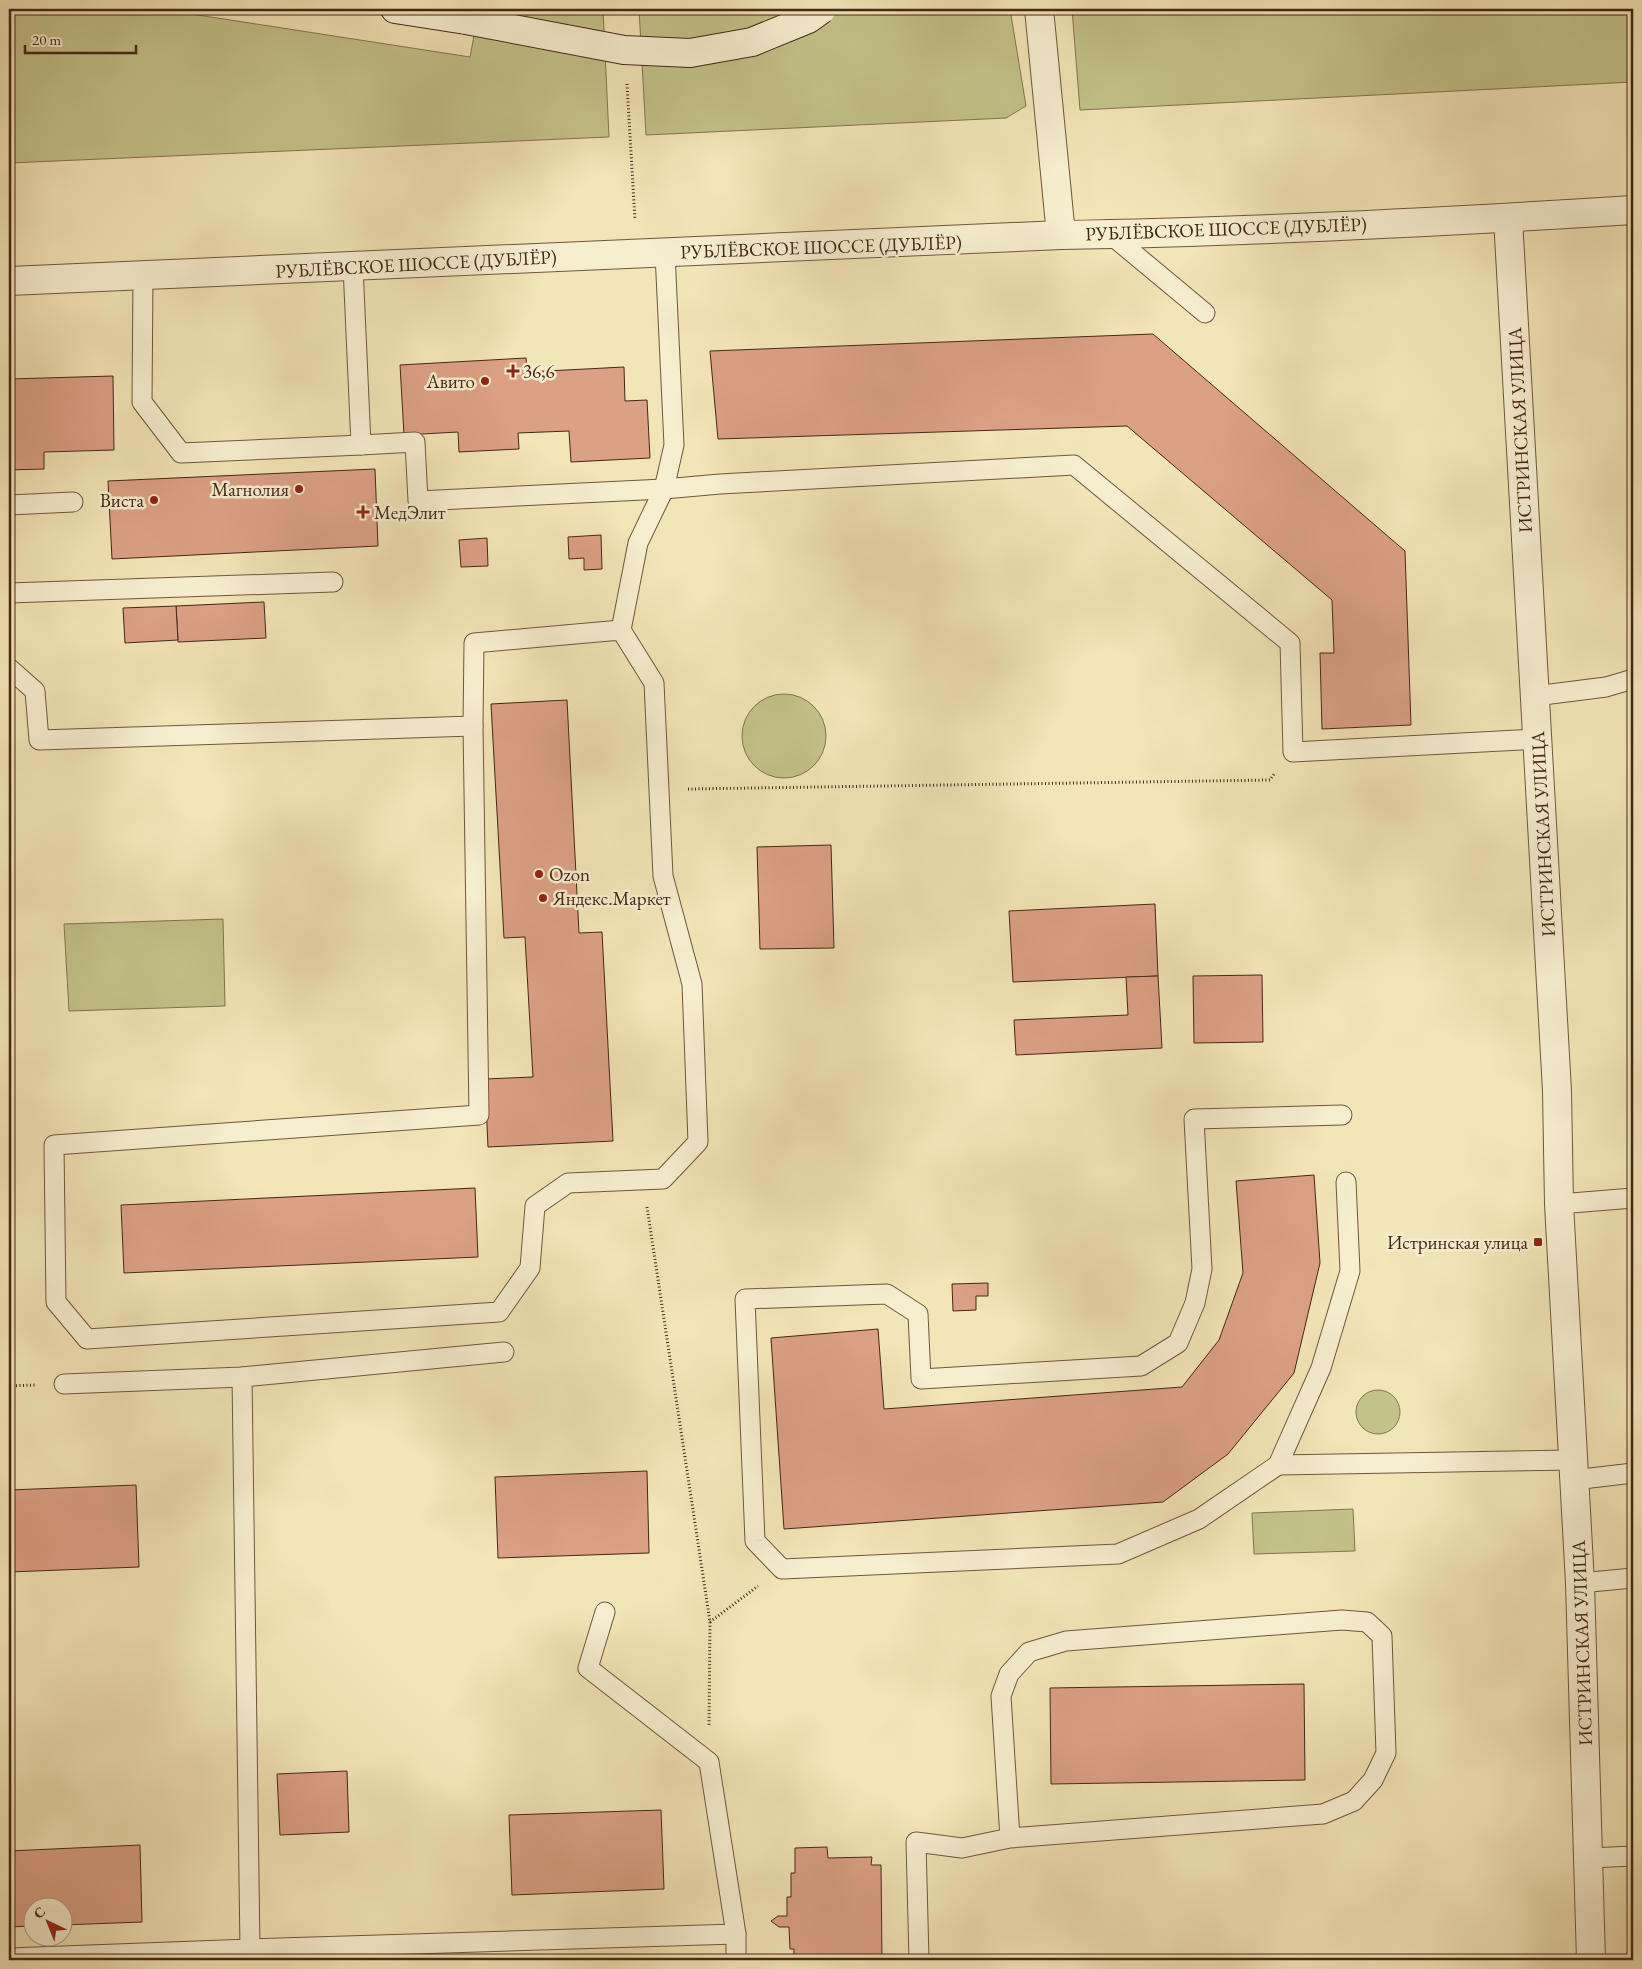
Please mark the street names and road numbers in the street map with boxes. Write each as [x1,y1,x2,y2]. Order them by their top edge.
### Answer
street label: РУБЛЁВСКОЕ ШОССЕ (ДУБЛЁР) [1085,212,1367,246]
street label: РУБЛЁВСКОЕ ШОССЕ (ДУБЛЁР) [680,230,962,264]
street label: РУБЛЁВСКОЕ ШОССЕ (ДУБЛЁР) [275,244,557,284]
street label: ИСТРИНСКАЯ УЛИЦА [1502,326,1538,533]
street label: ИСТРИНСКАЯ УЛИЦА [1525,730,1561,937]
street label: ИСТРИНСКАЯ УЛИЦА [1566,1539,1598,1746]

